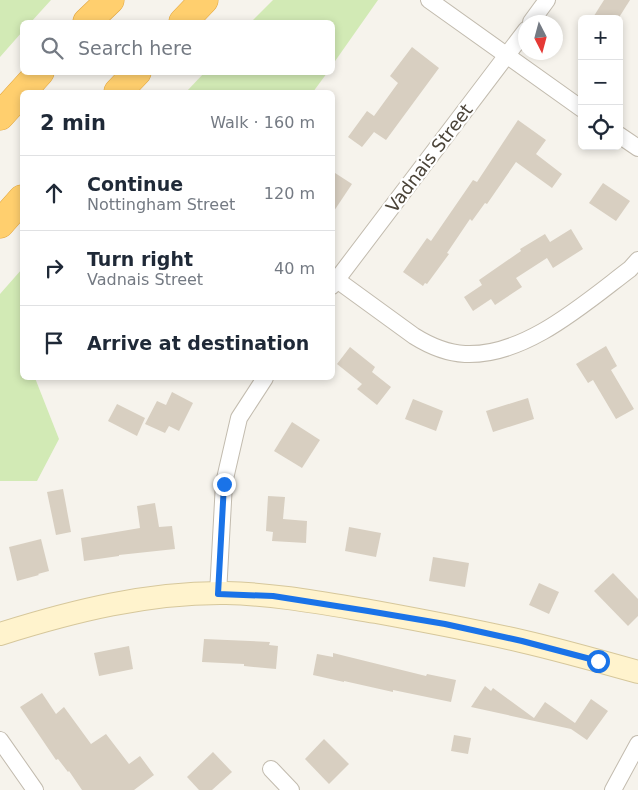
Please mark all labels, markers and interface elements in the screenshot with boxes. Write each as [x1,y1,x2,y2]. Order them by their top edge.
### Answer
north arrow [518,15,563,60]
map controls [578,15,623,150]
button: + [578,15,623,60]
search box [20,20,335,75]
icon: search [38,34,66,62]
text: Search here [78,37,192,59]
button: − [578,60,623,105]
street label: Vadnais Street [381,100,477,216]
button: locate [578,105,623,150]
text: 2 min [40,111,106,135]
text: Walk · 160 m [210,113,315,132]
text: Continue [87,173,183,195]
icon: ahead [40,179,68,207]
text: 120 m [264,184,315,203]
text: Nottingham Street [87,195,235,214]
text: Turn right [87,248,193,270]
icon: right [40,254,68,282]
text: 40 m [274,259,315,278]
text: Vadnais Street [87,270,203,289]
icon: arrive [40,329,68,357]
text: Arrive at destination [87,332,309,354]
route end [213,473,236,496]
route start [587,650,610,673]

